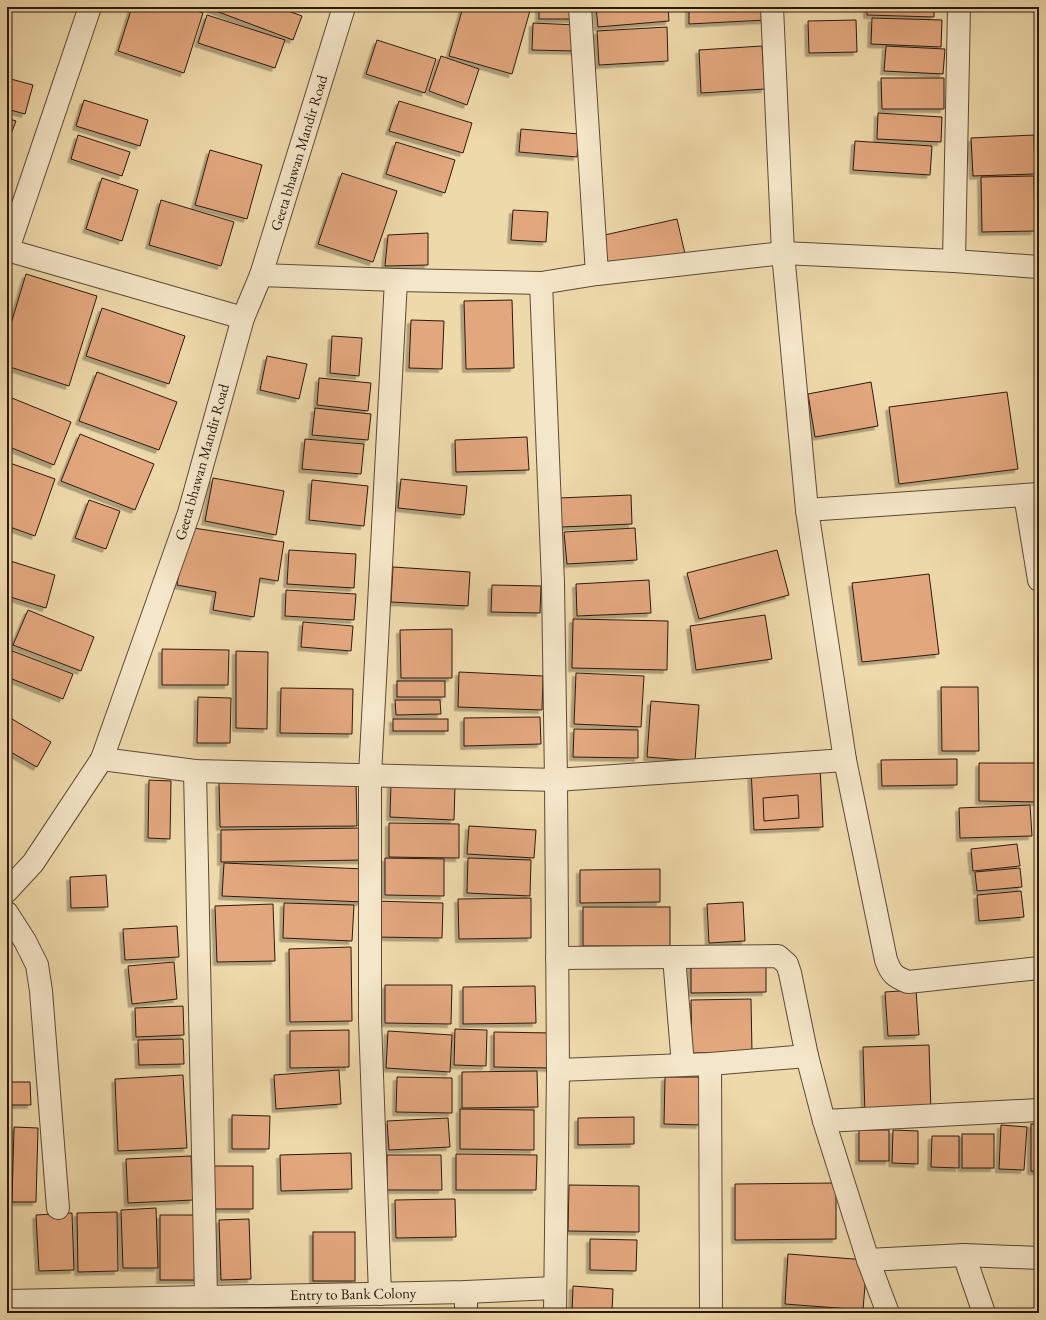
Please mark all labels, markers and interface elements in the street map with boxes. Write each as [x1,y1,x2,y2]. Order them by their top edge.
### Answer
street label: Geeta bhawan Mandir Road [266,72,331,233]
street label: Geeta bhawan Mandir Road [170,381,233,542]
street label: Entry to Bank Colony [290,1283,417,1304]

